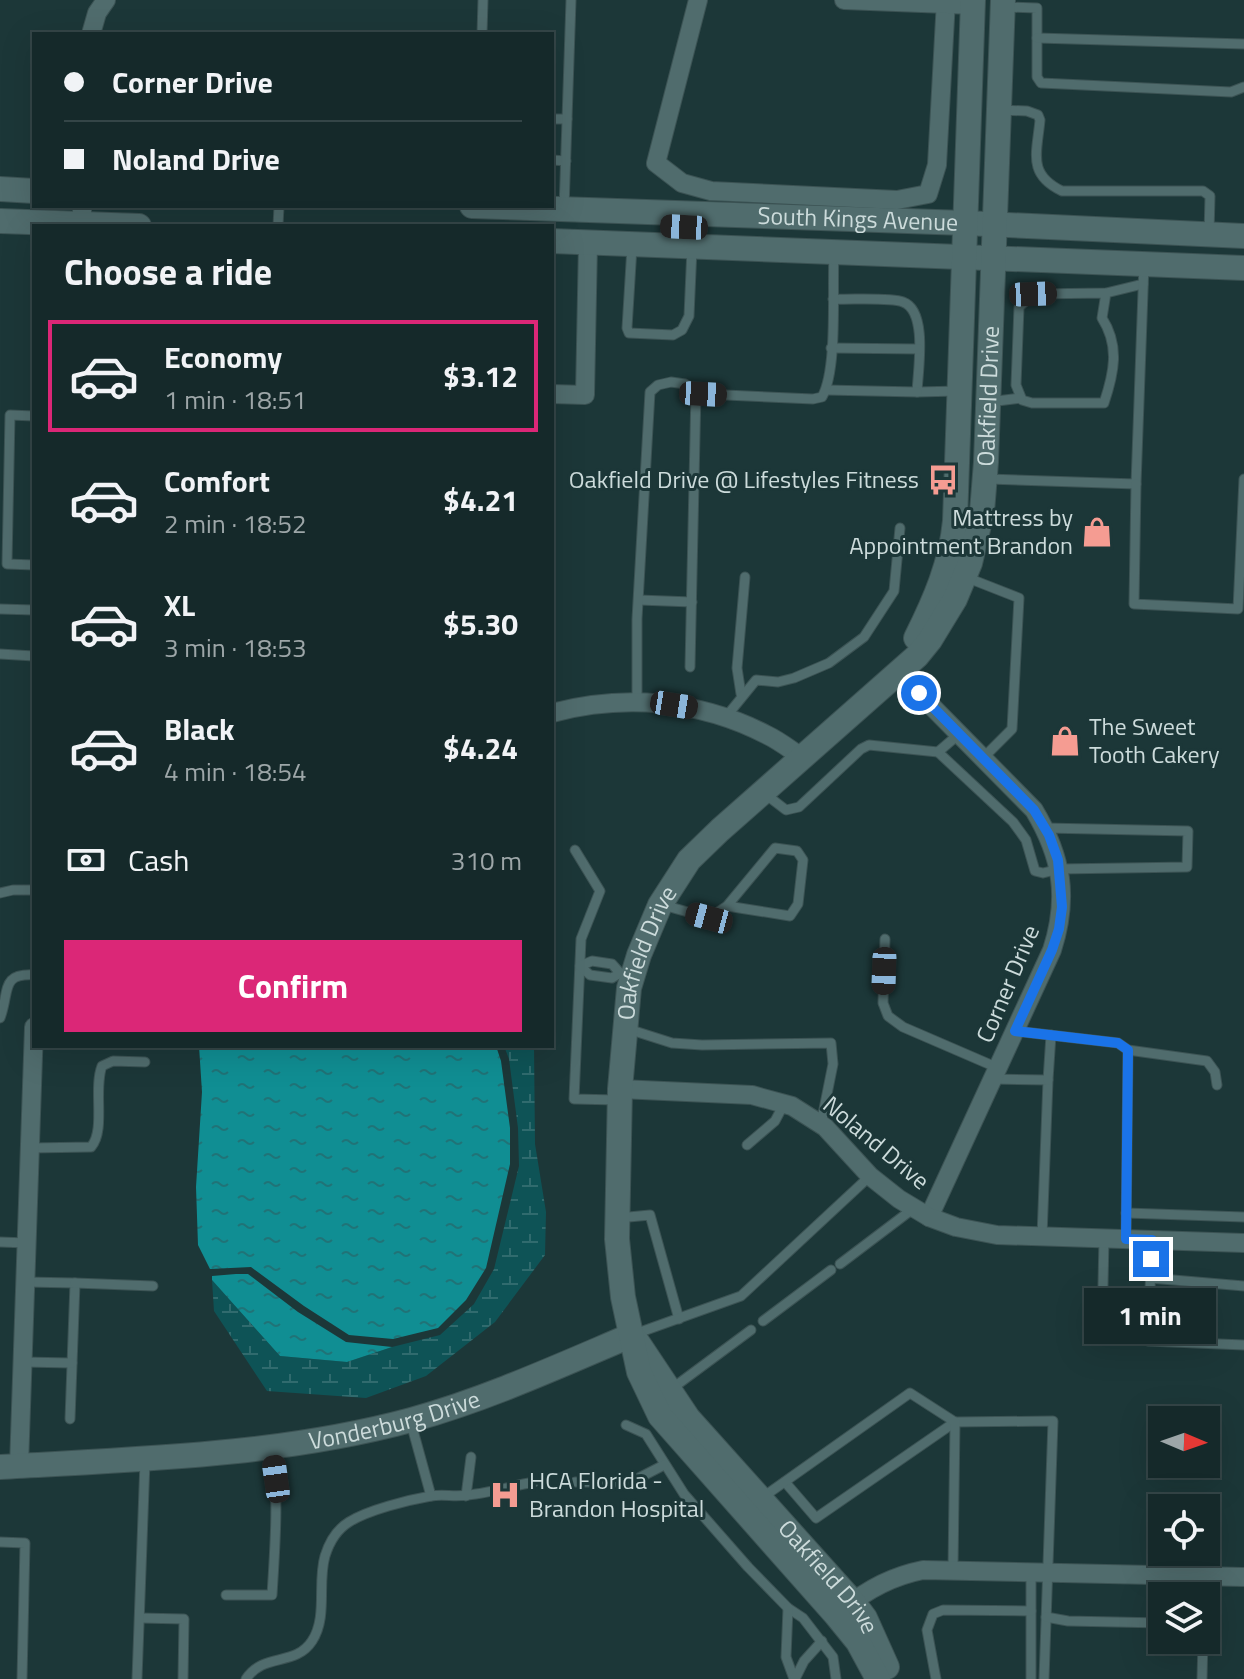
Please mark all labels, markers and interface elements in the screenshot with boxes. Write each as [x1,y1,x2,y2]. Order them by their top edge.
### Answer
text: Corner Drive [112,59,273,105]
text: Noland Drive [112,136,280,182]
street label: South Kings Avenue [757,197,959,240]
car [659,214,709,240]
text: Choose a ride [64,244,272,299]
car [1009,281,1057,307]
street label: Oakfield Drive [967,325,1008,467]
text: Economy [164,334,282,380]
icon: car [68,340,140,412]
text: $3.12 [443,353,518,399]
text: 1 min · 18:51 [164,380,307,419]
car [678,381,728,407]
text: Comfort [164,458,270,504]
place label: Oakfield Drive @ Lifestyles Fitness [569,461,919,497]
bus stop icon: Oakfield Drive @ Lifestyles Fitness [926,463,960,497]
icon: car [68,464,140,536]
text: $4.21 [443,477,518,523]
place label: Mattress by Appointment Brandon [849,499,1073,563]
text: 2 min · 18:52 [164,504,307,543]
shop icon: Mattress by Appointment Brandon [1080,515,1114,549]
text: XL [164,582,195,628]
icon: car [68,588,140,660]
text: $5.30 [443,601,518,647]
text: 3 min · 18:53 [164,628,307,667]
route start [901,675,937,711]
car [648,689,700,721]
text: Black [164,706,235,752]
place label: The Sweet Tooth Cakery [1089,708,1220,772]
icon: car [68,712,140,784]
shop icon: The Sweet Tooth Cakery [1048,724,1082,758]
text: $4.24 [443,725,518,771]
text: 4 min · 18:54 [164,752,307,791]
text: Cash [128,837,189,883]
icon: cash [64,838,108,882]
text: 310 m [451,841,522,880]
street label: Oakfield Drive [607,878,685,1021]
car [683,900,735,936]
street label: Corner Drive [966,919,1048,1048]
button: Confirm [64,940,522,1032]
car [871,947,897,995]
street label: Noland Drive [815,1087,938,1198]
route end [1133,1241,1169,1277]
callout: 1 min [1085,1287,1217,1343]
text: 1 min [1118,1296,1182,1335]
street label: Vonderburg Drive [306,1380,485,1458]
north arrow [1148,1406,1220,1478]
map controls [1148,1406,1220,1654]
car [261,1454,291,1504]
place label: HCA Florida - Brandon Hospital [529,1462,704,1526]
hospital icon: HCA Florida - Brandon Hospital [488,1478,522,1512]
button: locate [1148,1494,1220,1566]
street label: Oakfield Drive [770,1511,889,1639]
button: layers [1148,1582,1220,1654]

